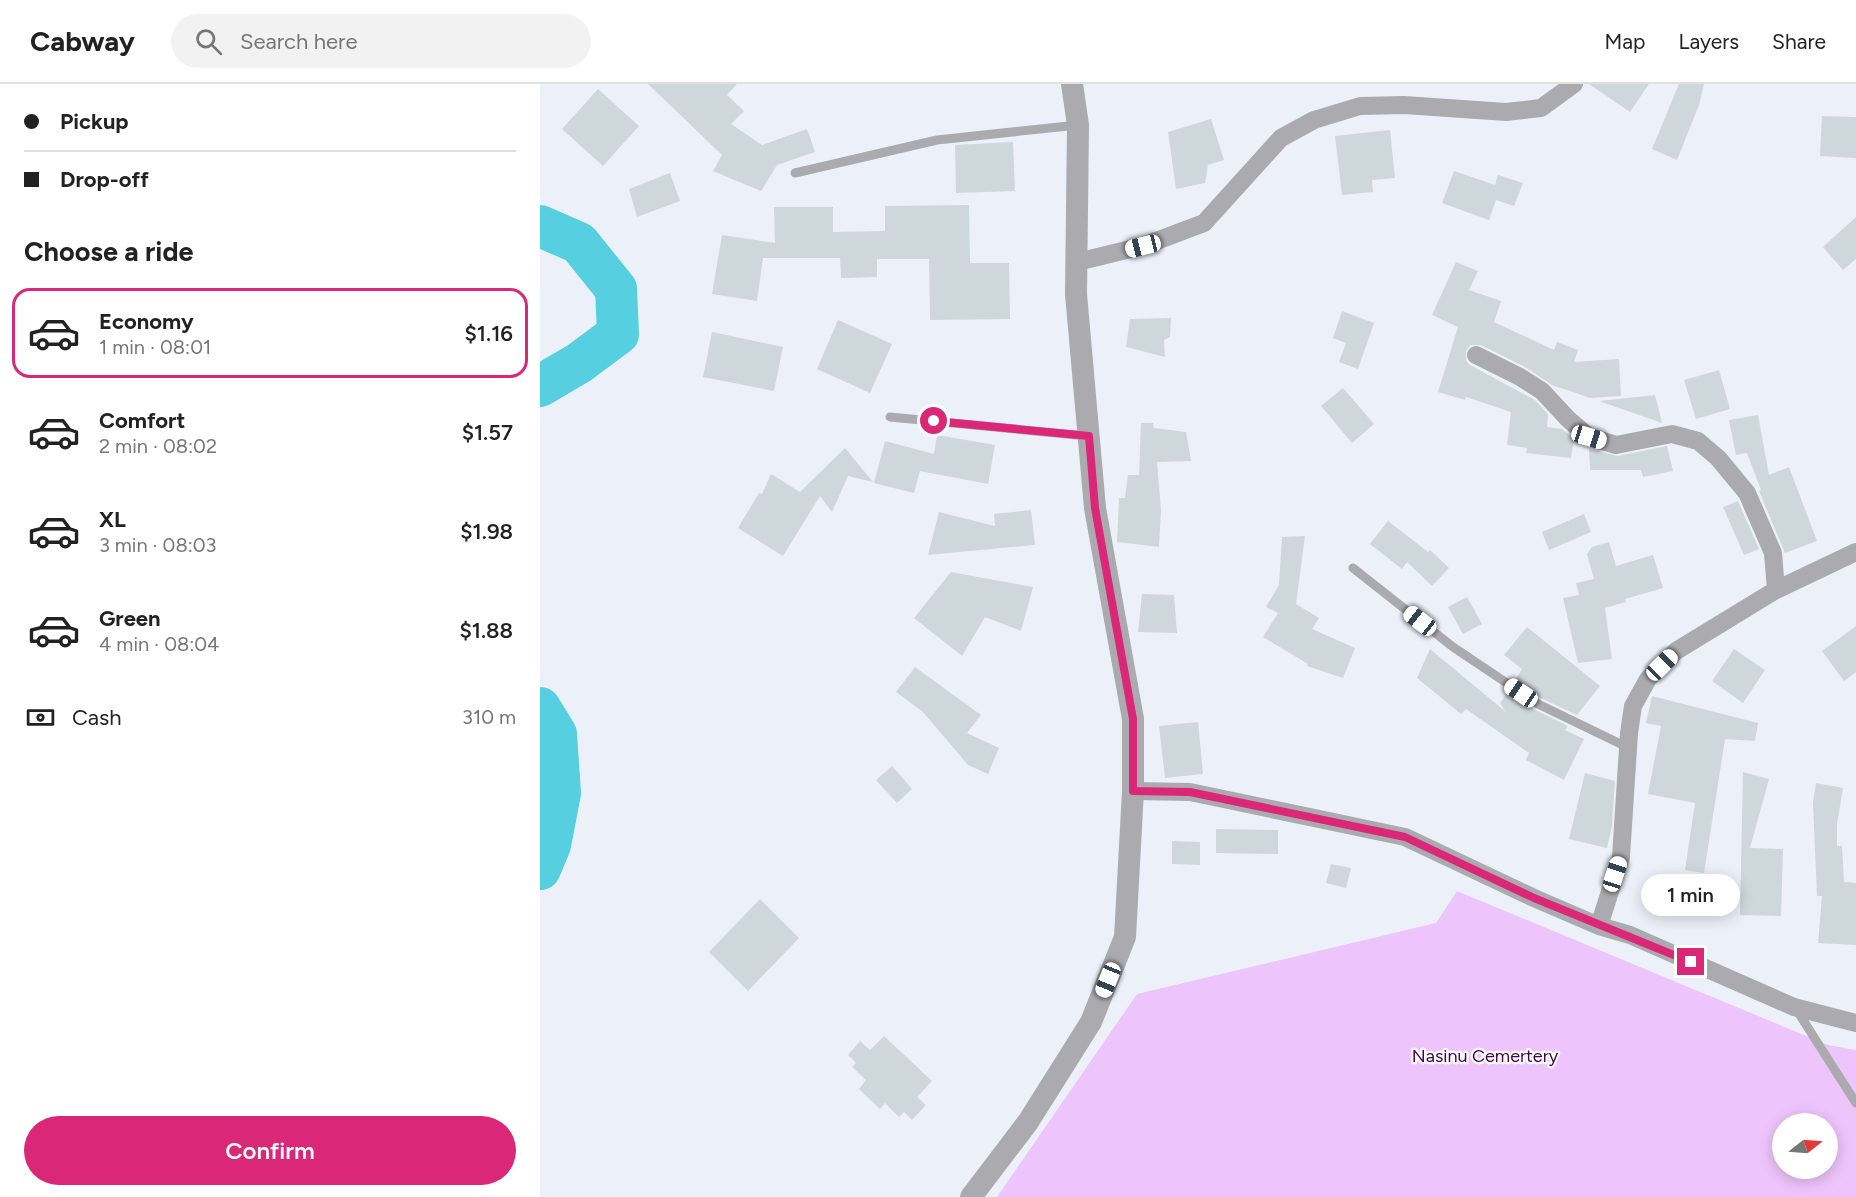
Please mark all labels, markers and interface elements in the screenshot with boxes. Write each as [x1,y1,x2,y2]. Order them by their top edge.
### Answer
search box [171,14,591,68]
text: Cabway [30,24,135,58]
icon: search [192,25,225,58]
text: Search here [240,28,357,55]
text: Map [1605,29,1645,54]
text: Layers [1678,29,1739,54]
text: Share [1772,29,1826,54]
text: Pickup [60,108,129,135]
text: Drop-off [60,166,149,193]
car [1123,233,1163,259]
text: Choose a ride [24,235,193,268]
icon: car [27,306,81,360]
text: Economy [99,308,194,335]
text: $1.16 [465,320,513,347]
text: 1 min · 08:01 [99,335,211,359]
icon: car [27,405,81,459]
text: Comfort [99,407,185,434]
route start [920,407,947,434]
text: $1.57 [462,419,513,446]
car [1569,423,1609,451]
text: 2 min · 08:02 [99,434,217,458]
icon: car [27,504,81,558]
text: XL [99,506,126,533]
text: $1.98 [460,518,513,545]
text: 3 min · 08:03 [99,533,216,557]
icon: car [27,603,81,657]
car [1400,603,1440,639]
text: Green [99,605,161,632]
text: $1.88 [459,617,513,644]
text: 4 min · 08:04 [99,632,220,656]
car [1643,646,1681,684]
car [1501,675,1541,711]
icon: cash [24,701,57,734]
text: Cash [72,704,122,731]
text: 310 m [462,705,516,729]
car [1601,854,1629,894]
callout: 1 min [1642,875,1740,917]
text: 1 min [1667,883,1714,907]
route end [1677,948,1704,975]
car [1093,960,1123,1000]
park label: Nasinu Cemertery [1412,1045,1559,1067]
north arrow [1772,1113,1838,1179]
map controls [1772,1113,1838,1179]
button: Confirm [24,1116,516,1185]

